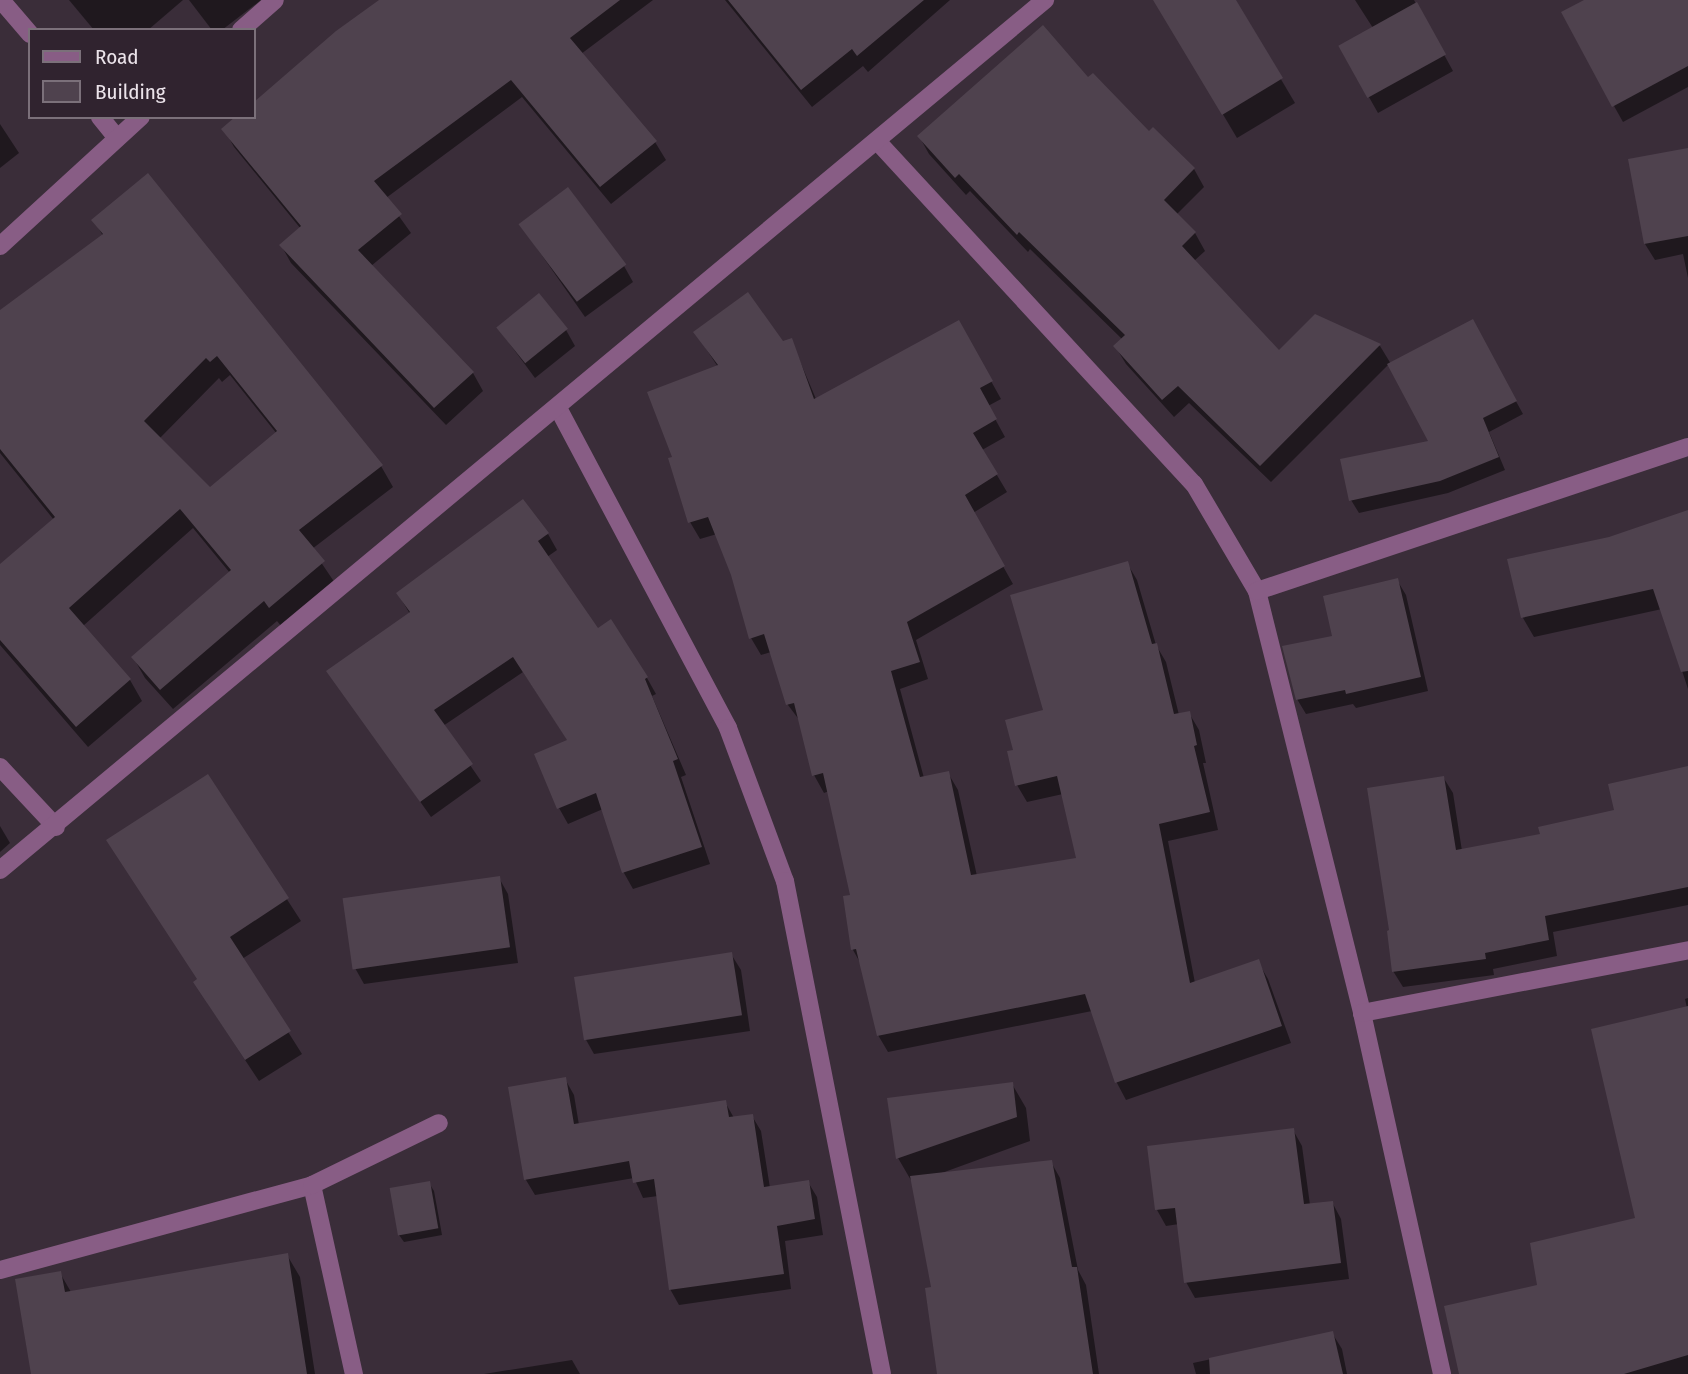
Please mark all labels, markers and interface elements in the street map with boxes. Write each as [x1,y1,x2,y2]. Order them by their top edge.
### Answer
legend [28,28,256,119]
text: Road [95,44,139,70]
text: Building [95,79,166,105]

